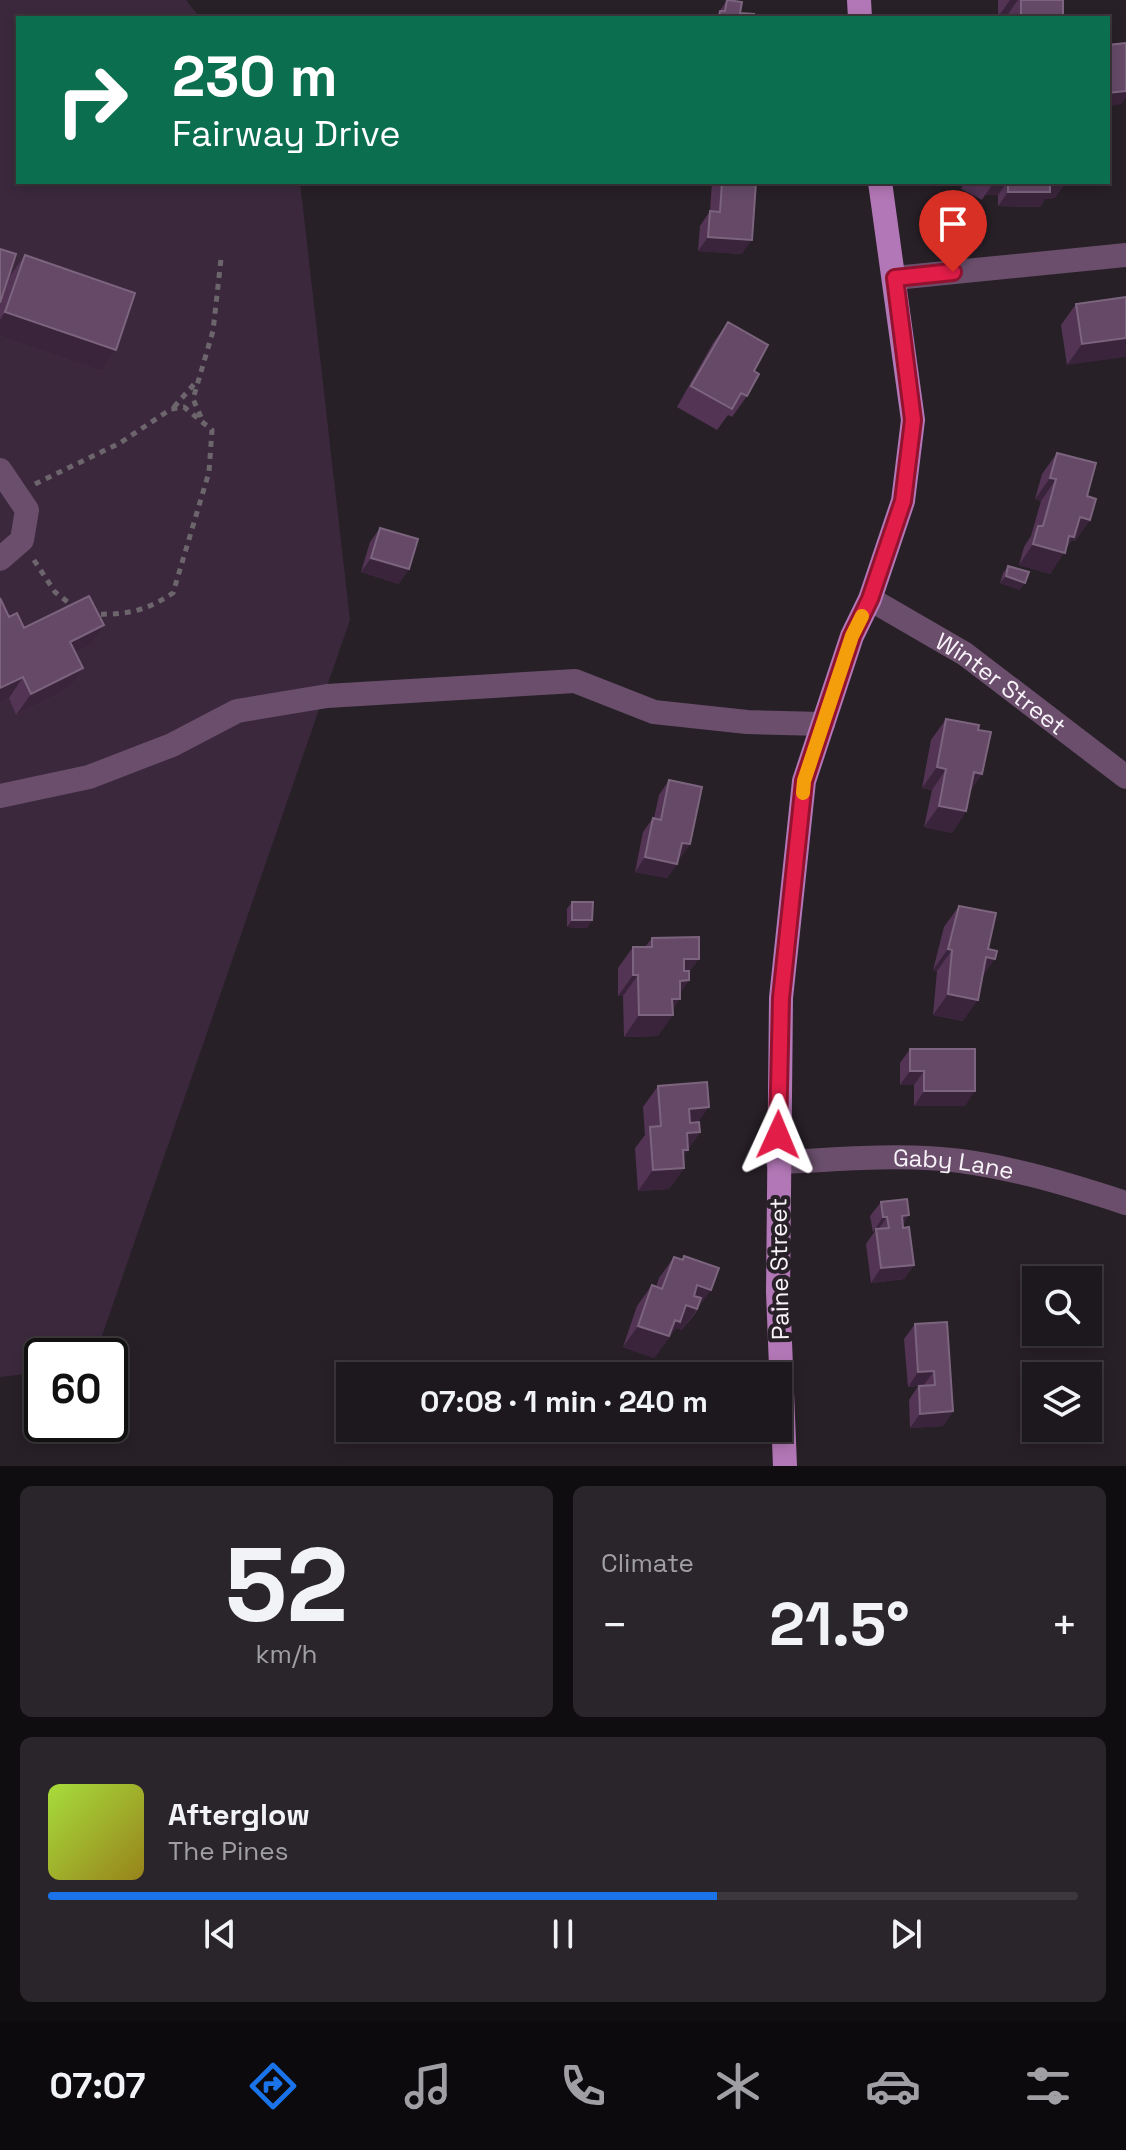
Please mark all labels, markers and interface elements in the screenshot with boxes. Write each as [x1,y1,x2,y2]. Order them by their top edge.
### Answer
text: 230 m [172,41,338,112]
icon: right [40,48,144,152]
text: Fairway Drive [172,111,401,157]
pin [919,190,987,272]
icon: arrive [931,202,975,246]
street label: Winter Street [930,625,1073,741]
position arrow [736,1093,820,1177]
street label: Gaby Lane [893,1142,1017,1186]
street label: Paine Street [762,1198,796,1340]
map controls [1022,1266,1102,1442]
button: search [1022,1266,1102,1346]
speed limit sign: 60 [24,1338,128,1442]
button: layers [1022,1362,1102,1442]
text: 07:08 · 1 min · 240 m [420,1382,708,1421]
text: 52 [225,1519,348,1651]
text: Climate [601,1546,694,1580]
text: 21.5° [769,1586,910,1663]
text: − [601,1597,628,1653]
text: + [1051,1597,1078,1653]
text: km/h [256,1637,317,1671]
text: Afterglow [168,1795,310,1834]
text: The Pines [168,1834,288,1868]
icon: previous [198,1912,242,1956]
icon: pause [541,1912,585,1956]
icon: next [884,1912,928,1956]
icon: directions [245,2058,301,2114]
icon: music [400,2058,456,2114]
icon: phone [555,2058,611,2114]
icon: climate [710,2058,766,2114]
icon: car [865,2058,921,2114]
icon: filters [1020,2058,1076,2114]
text: 07:07 [50,2063,145,2109]

